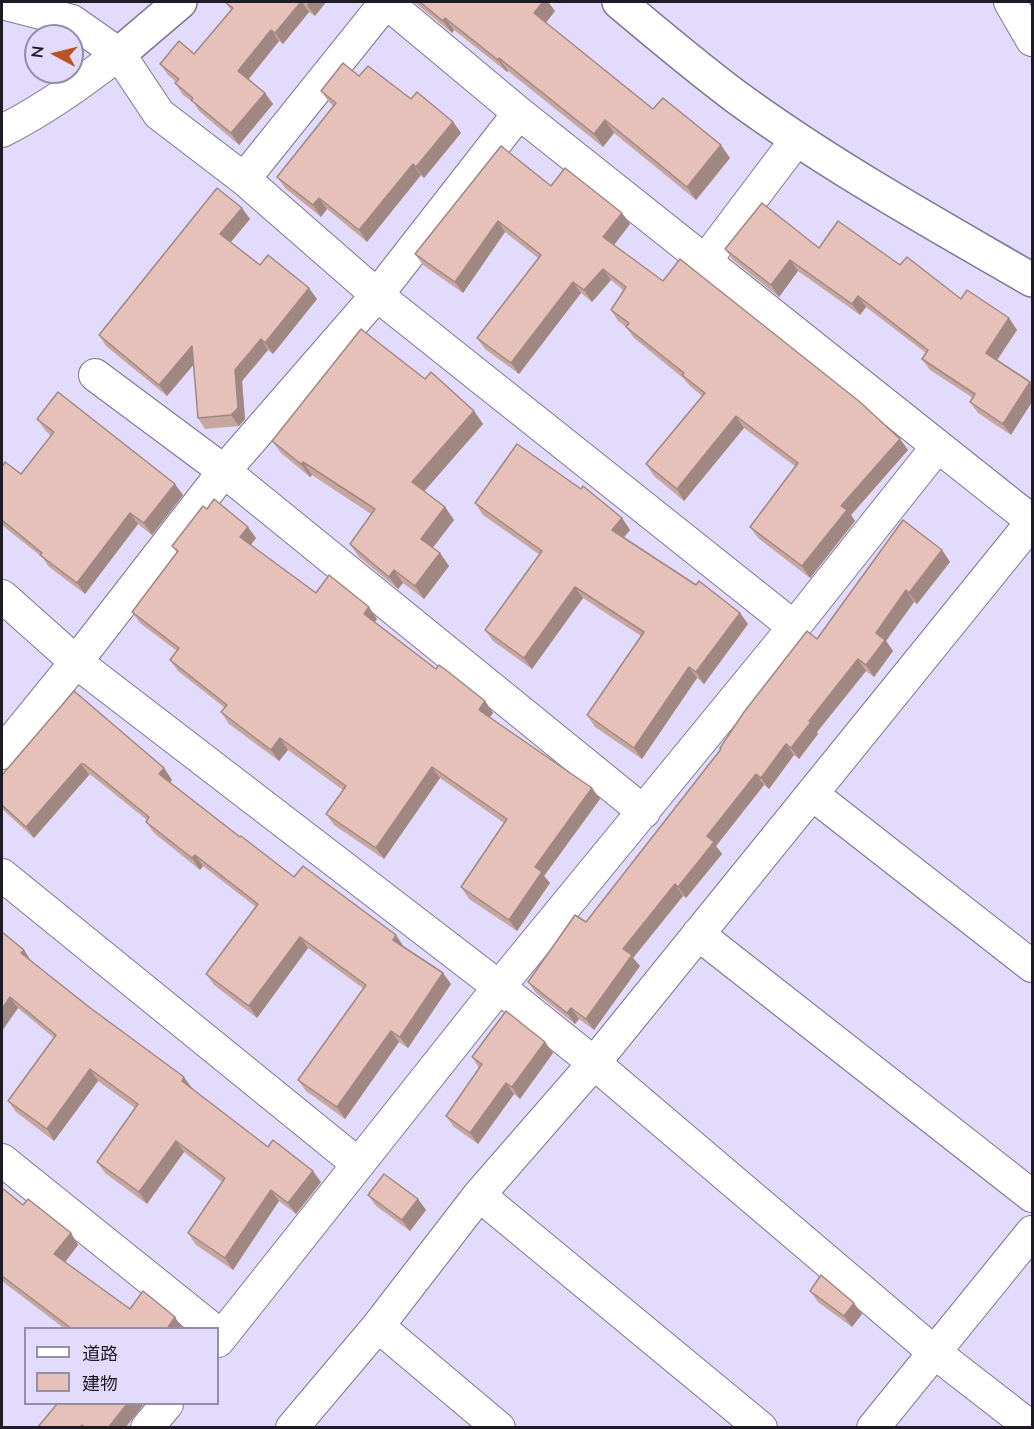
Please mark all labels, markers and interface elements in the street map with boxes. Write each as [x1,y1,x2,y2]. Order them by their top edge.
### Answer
north arrow [24,24,84,84]
text: N [26,45,50,59]
legend [24,1327,219,1405]
text: 道路 [82,1342,118,1366]
text: 建物 [82,1372,118,1396]

